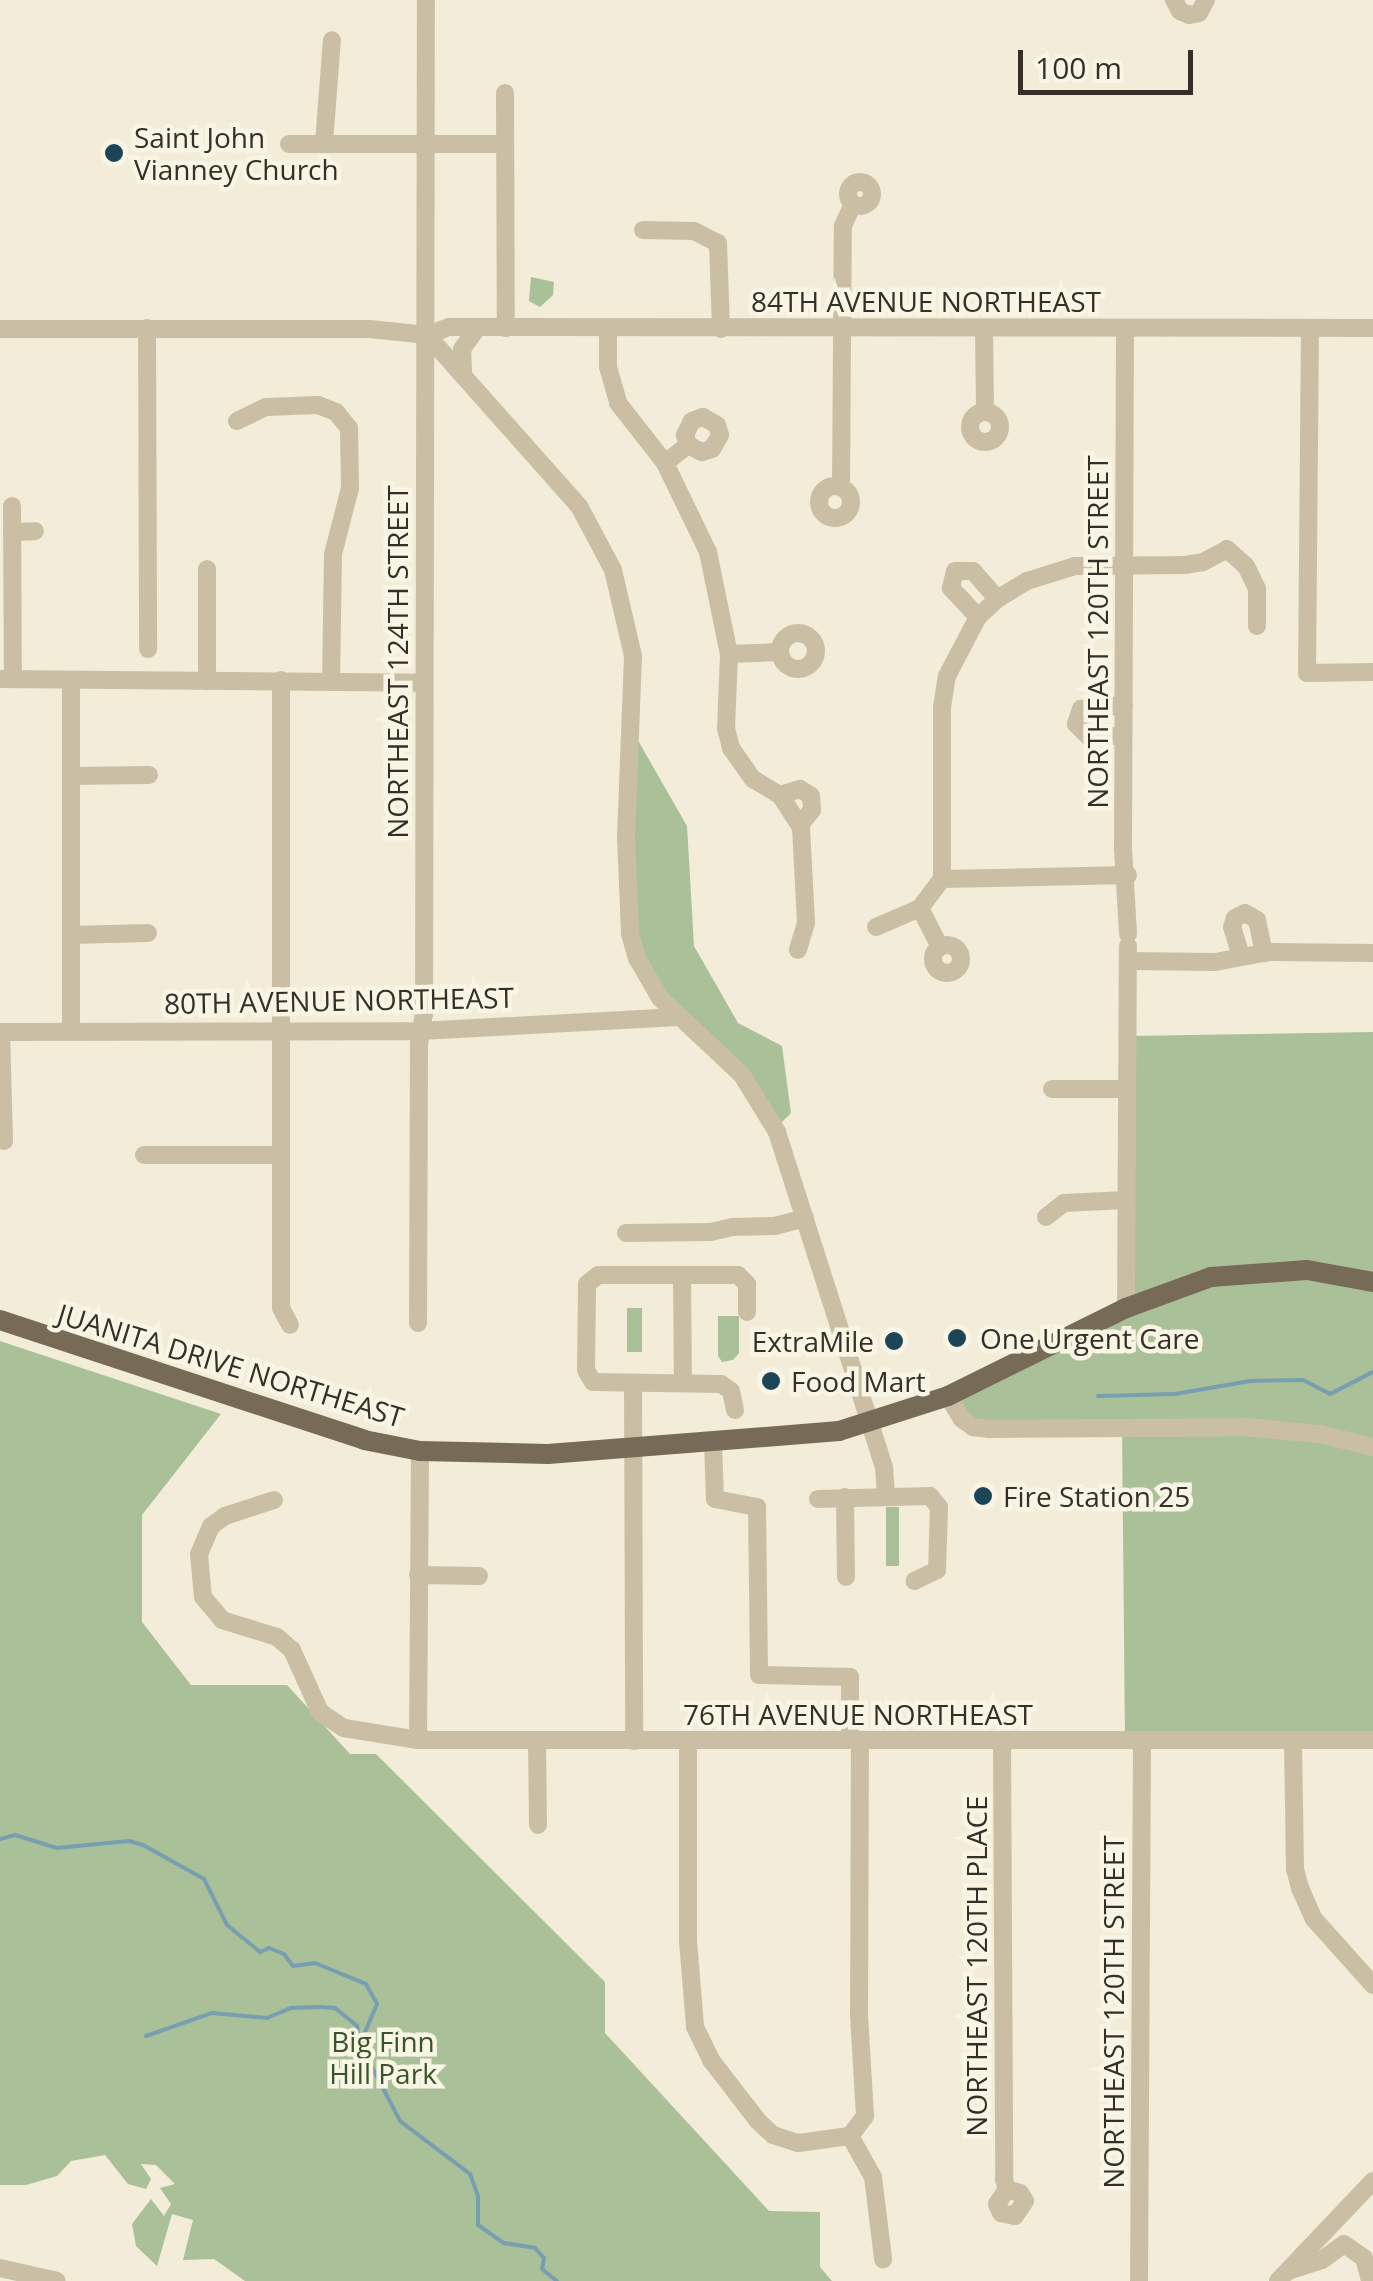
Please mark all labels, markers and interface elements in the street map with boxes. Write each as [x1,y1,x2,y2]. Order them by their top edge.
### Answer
scale bar [1023,30,1198,92]
text: 100 m [1035,47,1122,88]
place label: Saint John Vianney Church [134,120,339,186]
marker: Saint John Vianney Church [103,142,125,164]
street label: 84TH AVENUE NORTHEAST [751,284,1101,318]
street label: NORTHEAST 120TH STREET [1080,455,1114,809]
street label: NORTHEAST 124TH STREET [380,485,414,839]
street label: 80TH AVENUE NORTHEAST [164,980,514,1020]
street label: JUANITA DRIVE NORTHEAST [54,1296,408,1434]
place label: One Urgent Care [980,1321,1200,1355]
place label: ExtraMile [752,1324,874,1358]
marker: One Urgent Care [944,1325,970,1351]
marker: ExtraMile [883,1330,905,1352]
place label: Food Mart [791,1364,926,1398]
marker: Food Mart [760,1370,782,1392]
place label: Fire Station 25 [1003,1479,1190,1513]
marker: Fire Station 25 [972,1485,994,1507]
street label: 76TH AVENUE NORTHEAST [683,1697,1033,1731]
street label: NORTHEAST 120TH PLACE [959,1795,993,2137]
street label: NORTHEAST 120TH STREET [1096,1835,1130,2189]
park label: Big Finn Hill Park [329,2024,437,2090]

